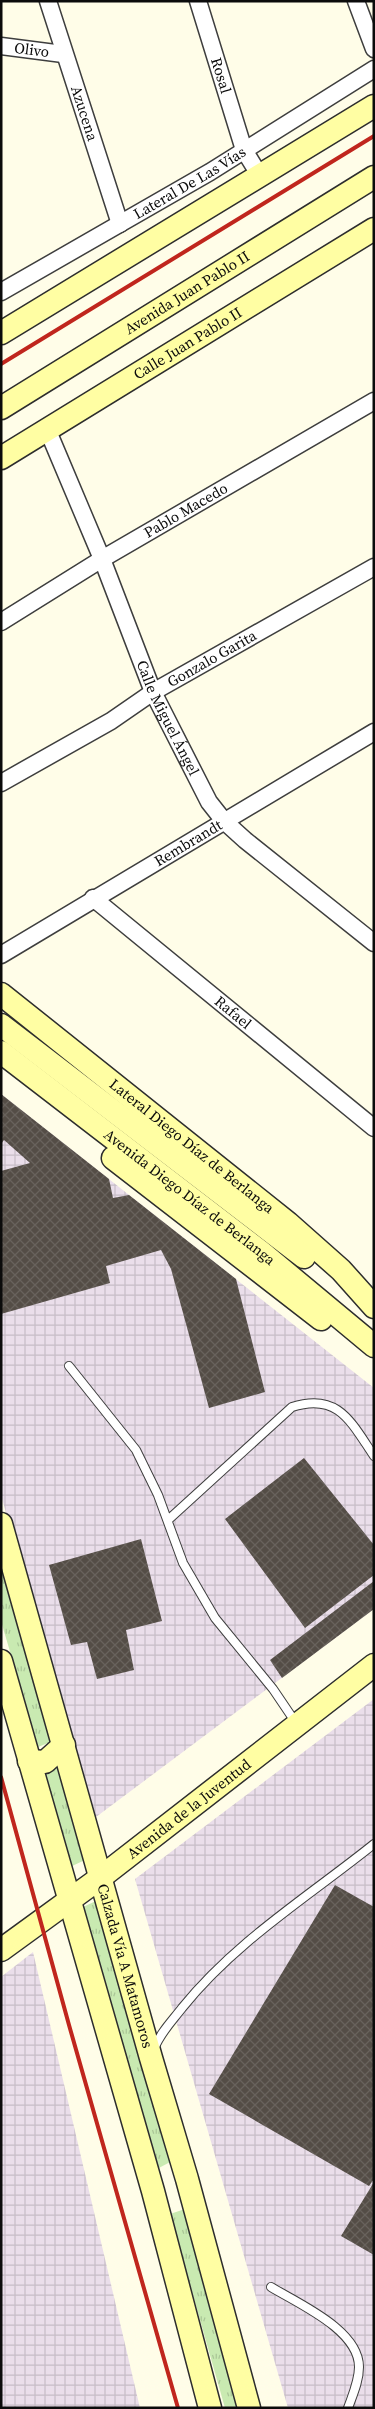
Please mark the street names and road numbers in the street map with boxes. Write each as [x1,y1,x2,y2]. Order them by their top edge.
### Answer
street label: Olivo [13,37,50,62]
street label: Rosal [206,55,237,96]
street label: Azucena [66,83,104,144]
street label: Lateral De Las Vías [129,141,250,224]
street label: Avenida Juan Pablo II [120,246,253,339]
street label: Calle Juan Pablo II [129,302,246,384]
street label: Pablo Macedo [140,477,231,543]
street label: Gonzalo Garita [163,624,260,692]
street label: Calle Miguel Ángel [132,657,205,779]
street label: Rembrandt [150,814,226,871]
street label: Rafael [210,991,257,1034]
street label: Lateral Diego Díaz de Berlanga [105,1074,279,1218]
street label: Avenida Diego Díaz de Berlanga [100,1124,280,1270]
street label: Avenida de la Juventud [122,1753,255,1863]
street label: Calzada Vía A Matamoros [93,1881,159,2050]

